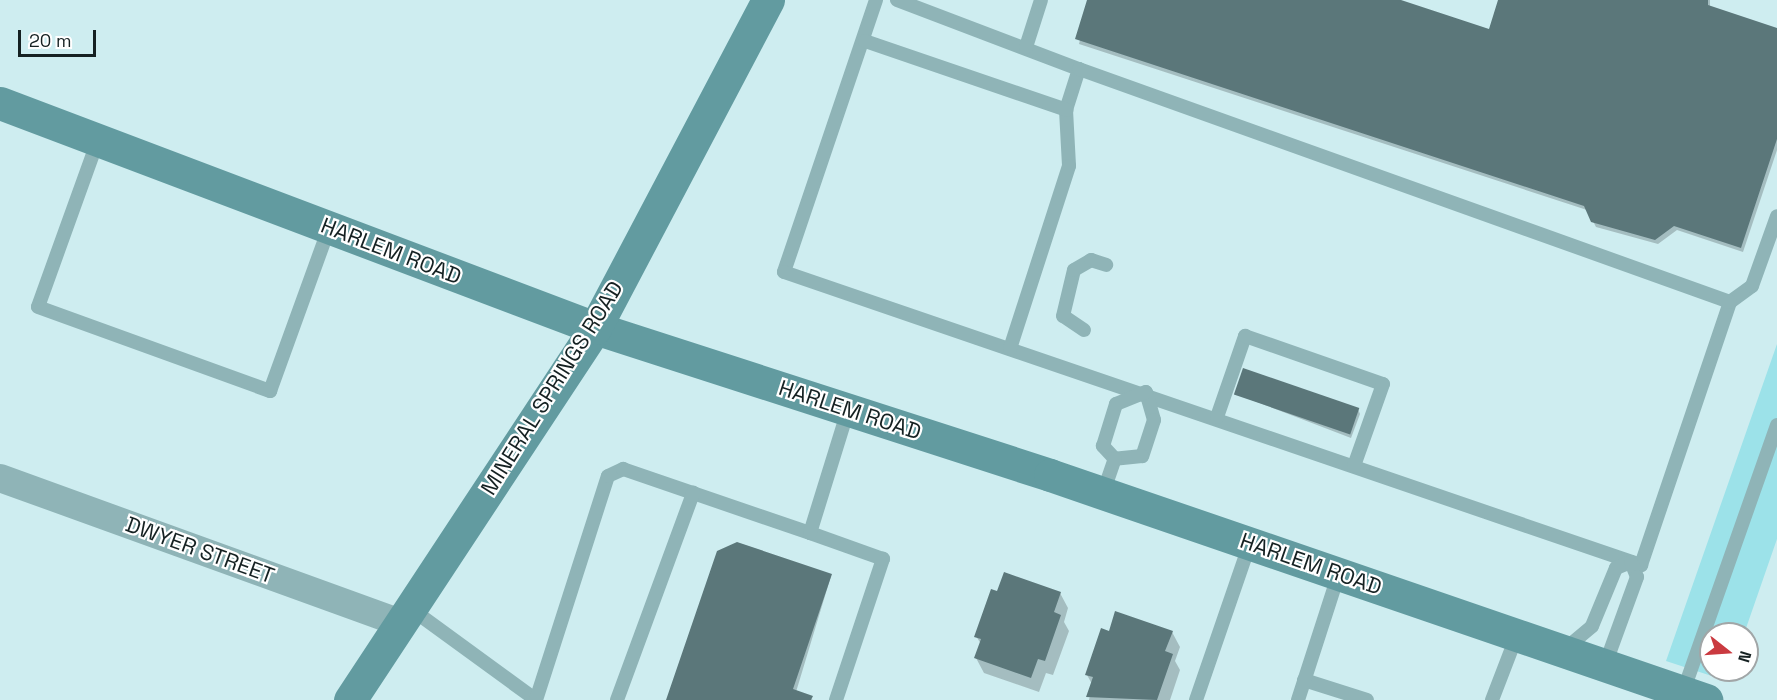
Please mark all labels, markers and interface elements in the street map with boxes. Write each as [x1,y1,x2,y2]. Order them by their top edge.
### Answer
scale bar [21,18,99,56]
text: 20 m [29,29,72,52]
street label: HARLEM ROAD [317,212,465,290]
street label: MINERAL SPRINGS ROAD [475,276,629,500]
street label: HARLEM ROAD [775,375,925,445]
street label: DWYER STREET [122,511,278,589]
street label: HARLEM ROAD [1237,527,1385,601]
north arrow [1699,622,1759,682]
text: N [1733,649,1756,665]

